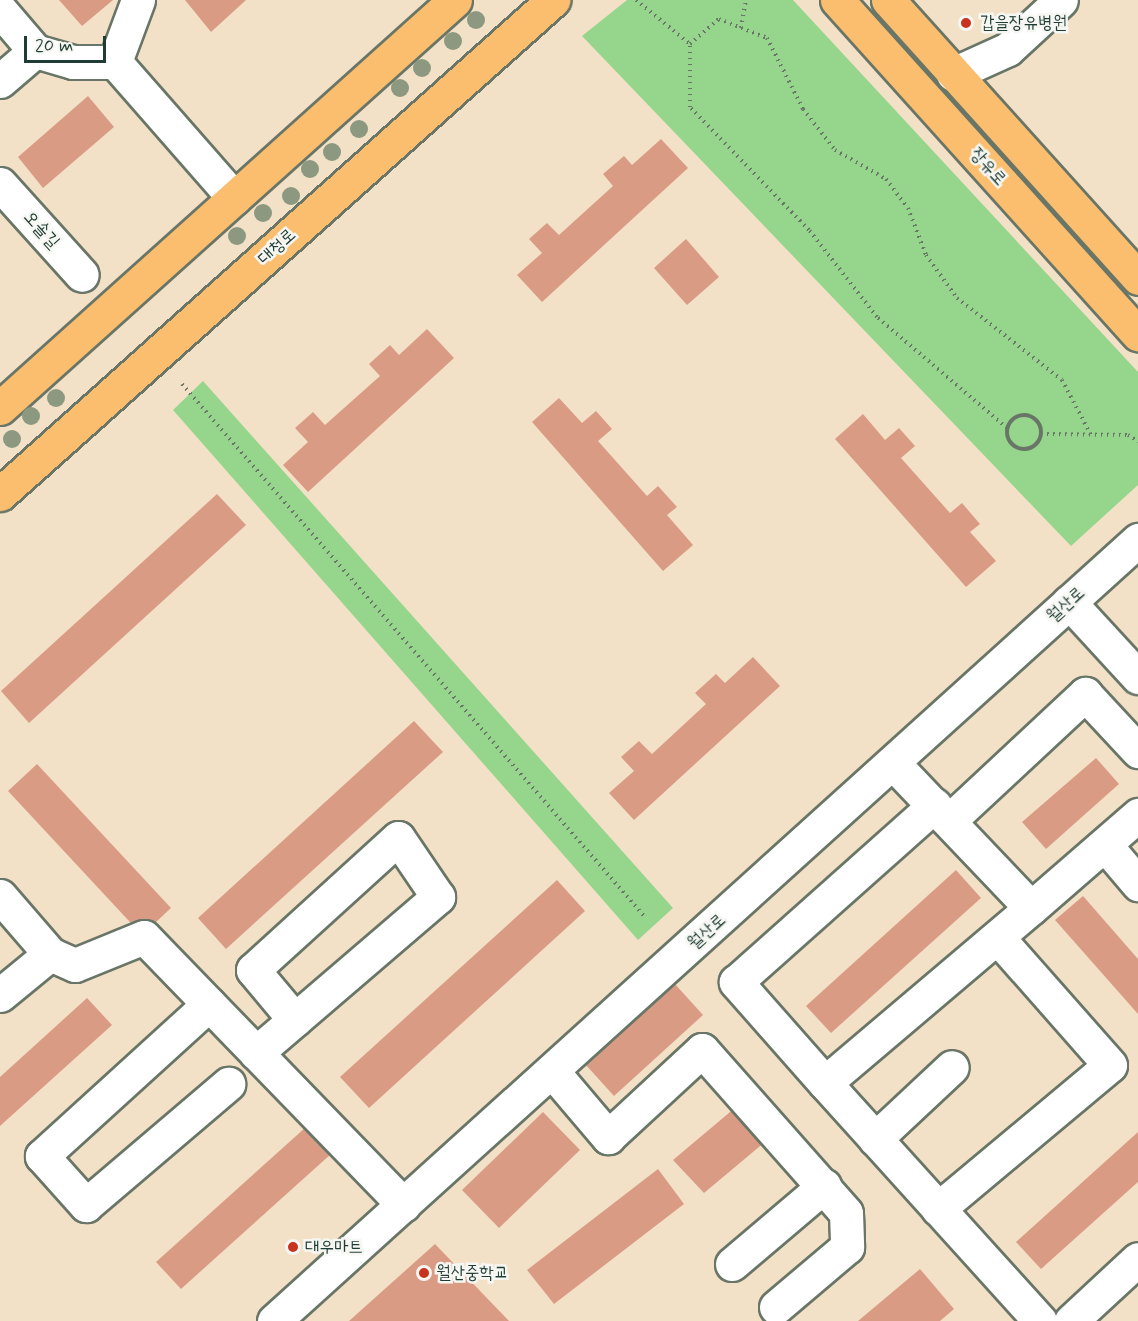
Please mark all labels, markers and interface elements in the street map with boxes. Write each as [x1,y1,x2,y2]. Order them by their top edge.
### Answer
place label: 갑을장유병원 [980,12,1067,34]
marker: 갑을장유병원 [957,14,975,32]
scale bar [27,24,110,62]
text: 20 m [35,34,73,58]
street label: 장유로 [965,144,1011,190]
street label: 오솔길 [18,207,64,253]
street label: 대청로 [254,224,300,270]
street label: 월산로 [1043,582,1089,628]
street label: 월산로 [684,909,730,955]
place label: 대우마트 [305,1236,363,1258]
marker: 대우마트 [286,1240,300,1254]
place label: 월산중학교 [436,1262,508,1284]
marker: 월산중학교 [417,1266,431,1280]

